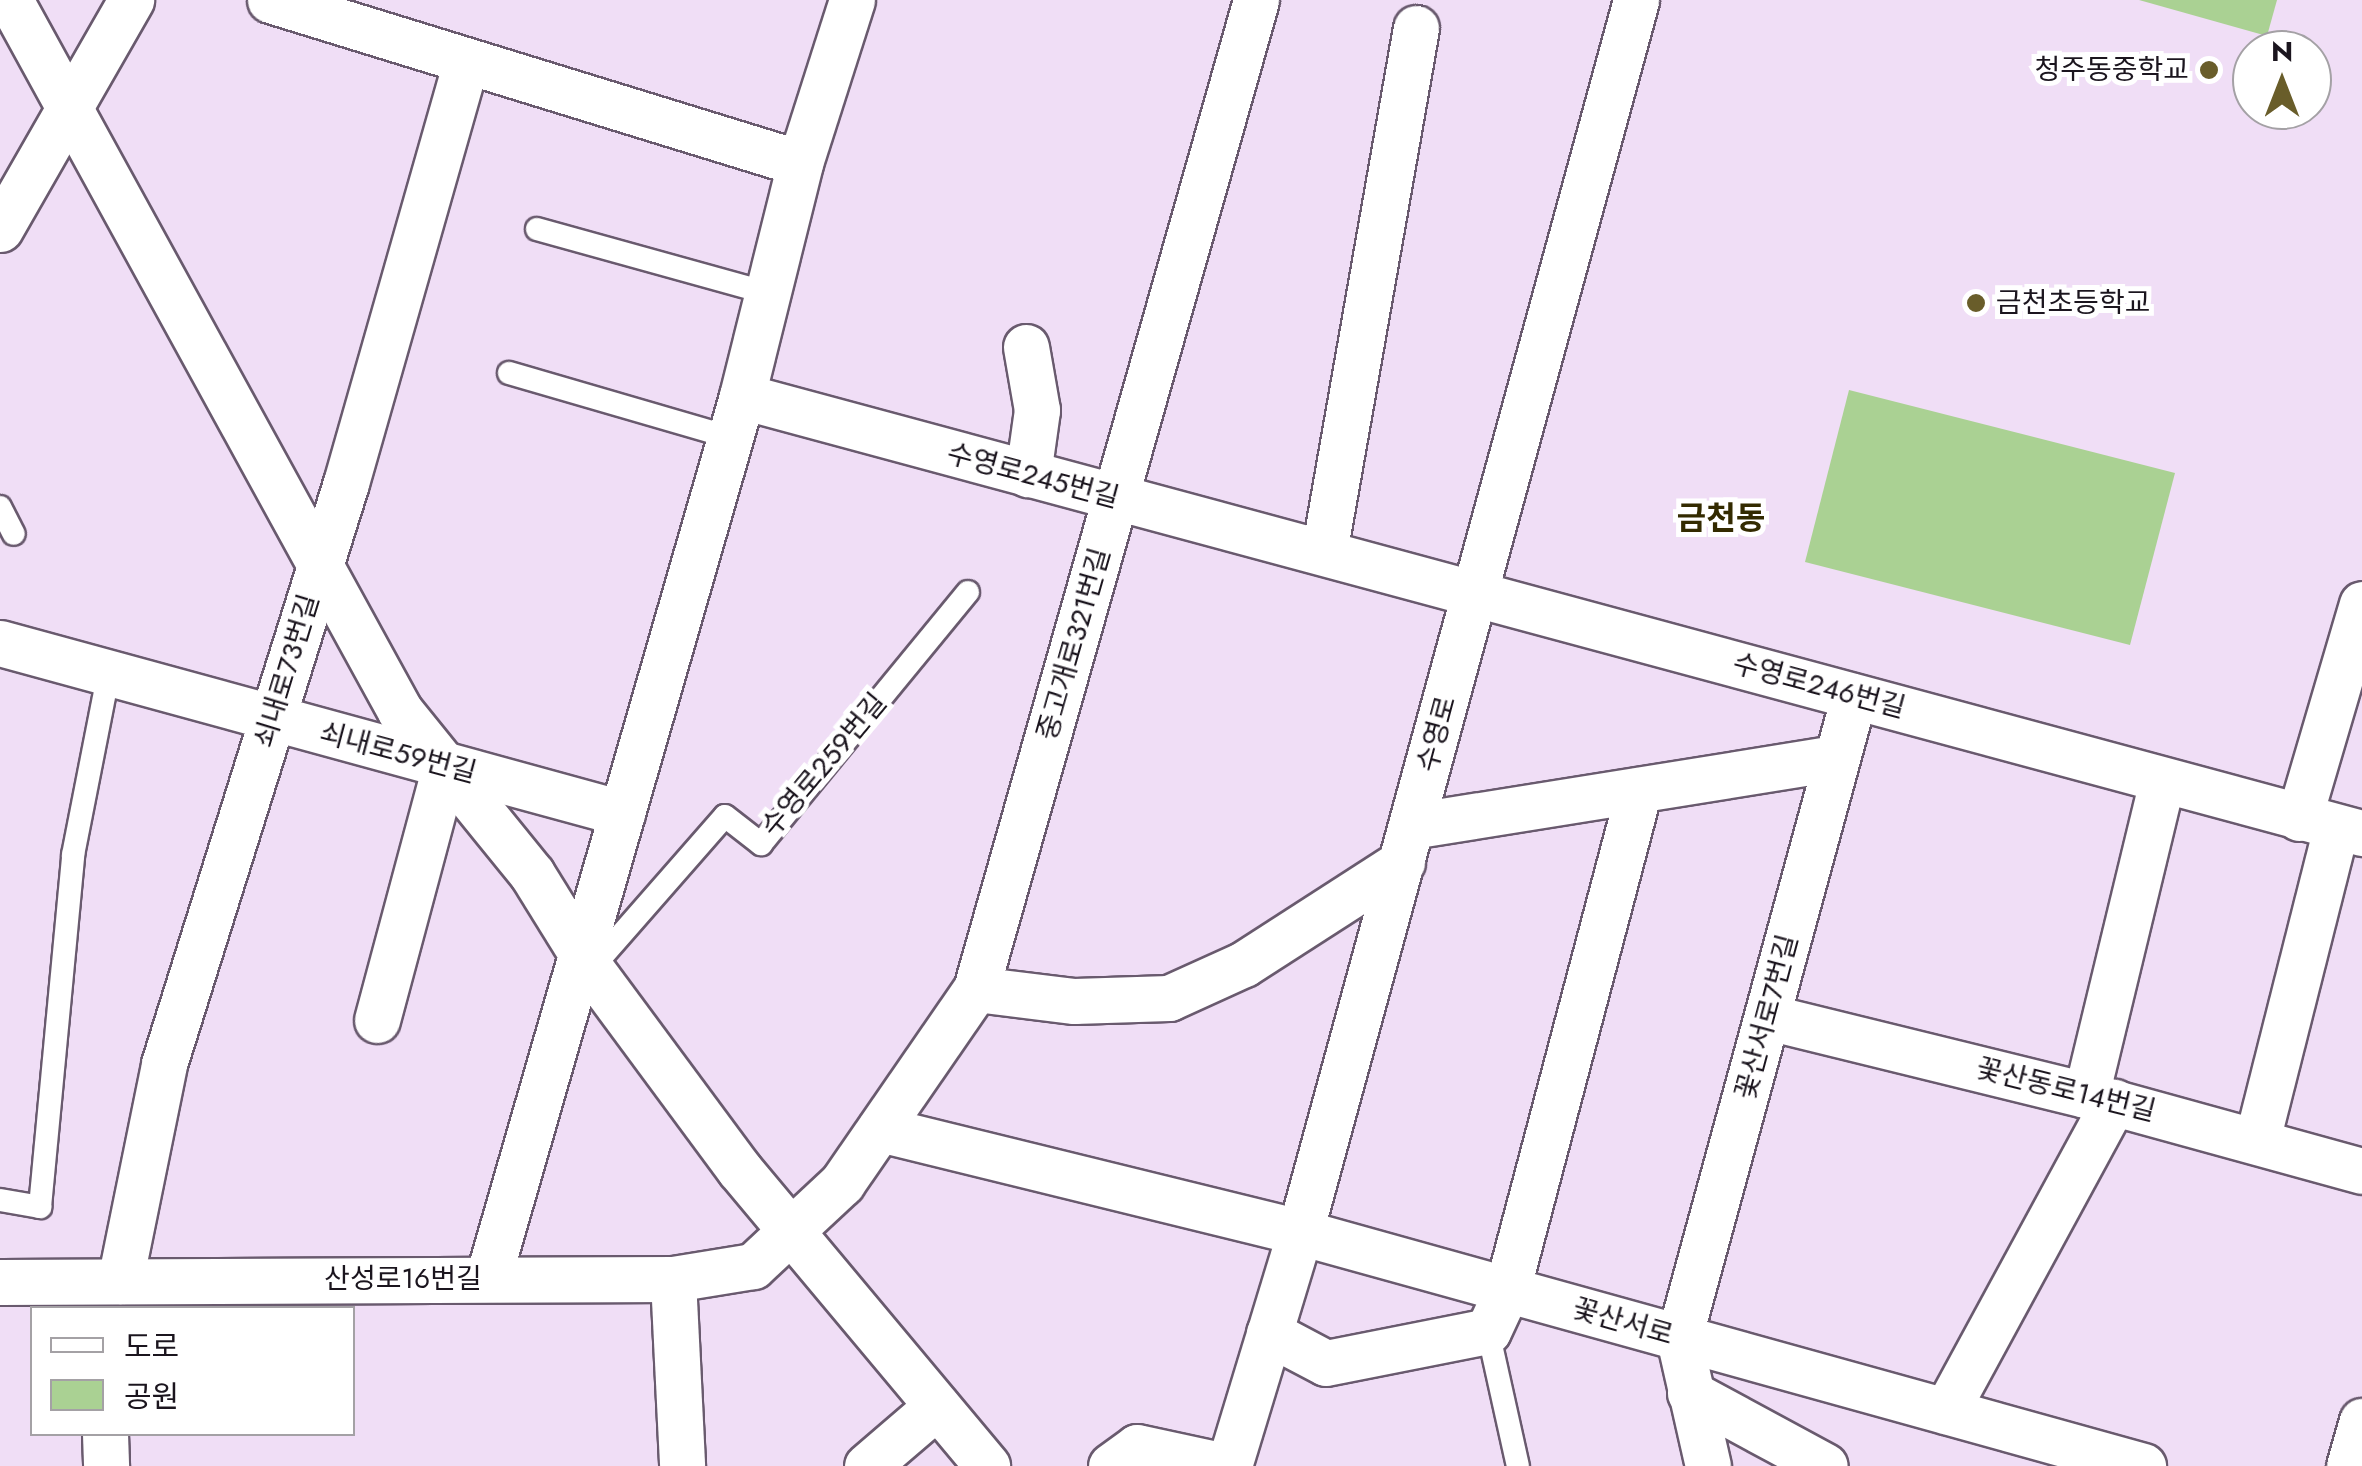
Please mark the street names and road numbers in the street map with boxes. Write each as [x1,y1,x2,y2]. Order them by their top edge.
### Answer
street label: 수영로245번길 [943,437,1123,515]
street label: 중고개로321번길 [1031,544,1117,744]
street label: 쇠내로73번길 [248,590,326,752]
street label: 수영로246번길 [1729,647,1909,725]
street label: 수영로259번길 [754,687,894,843]
street label: 수영로 [1411,692,1463,776]
street label: 쇠내로59번길 [316,716,480,790]
street label: 꽃산서로7번길 [1729,931,1805,1103]
street label: 꽃산동로14번길 [1973,1052,2159,1128]
street label: 산성로16번길 [324,1262,482,1296]
street label: 꽃산서로 [1569,1292,1677,1352]

